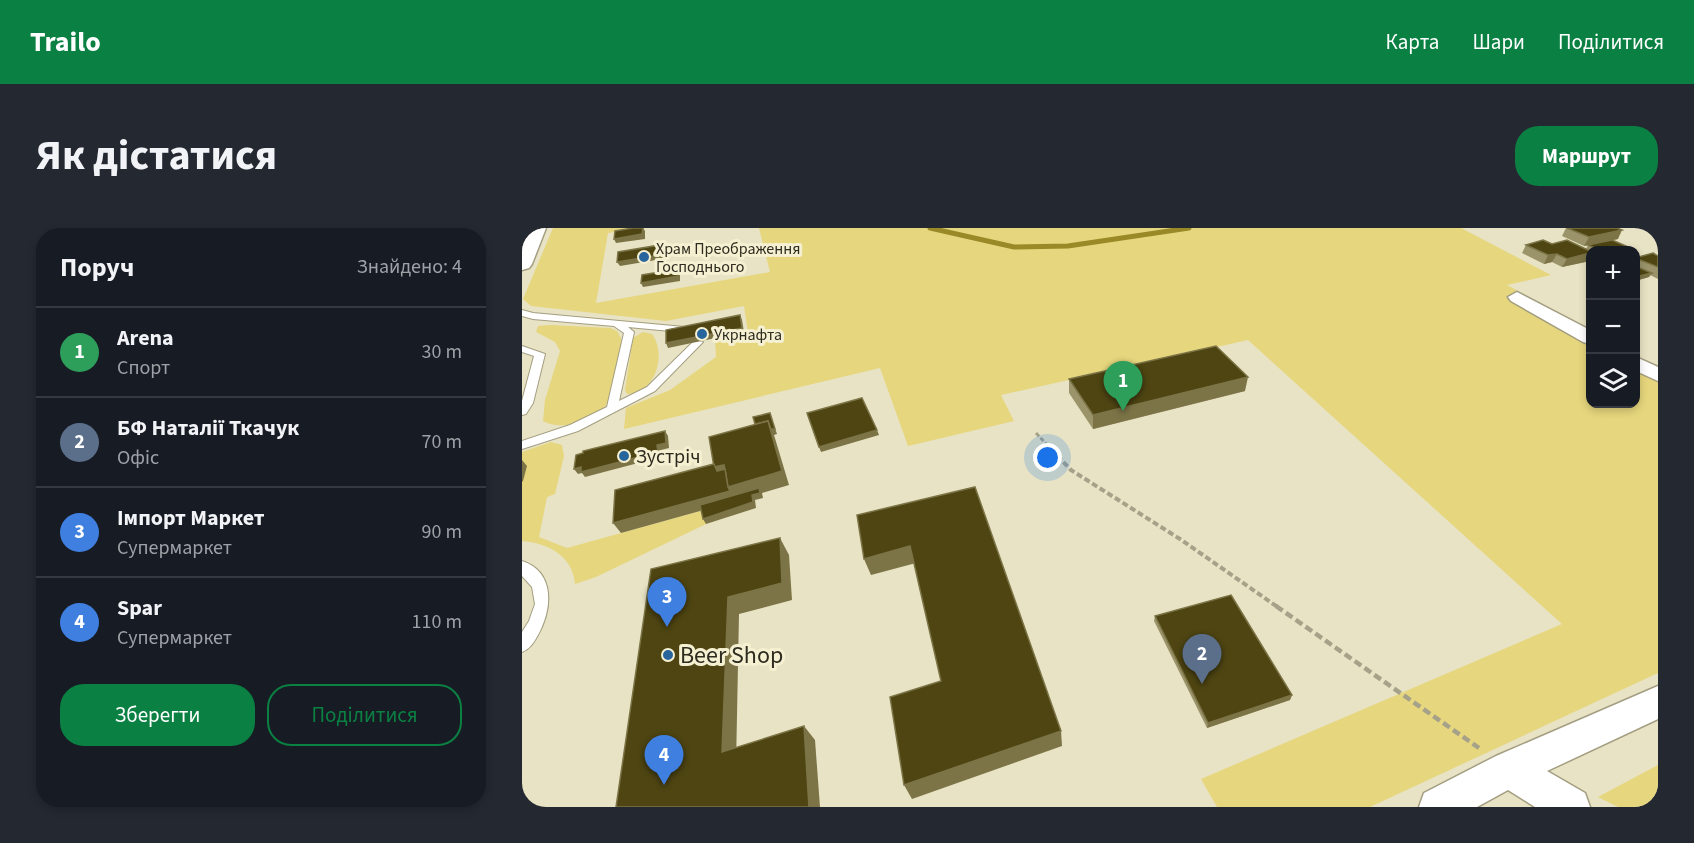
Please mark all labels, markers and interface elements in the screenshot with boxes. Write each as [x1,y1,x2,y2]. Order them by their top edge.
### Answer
text: Trailo [30,22,101,62]
text: Карта [1386,27,1439,57]
text: Шари [1472,27,1525,57]
text: Поділитися [1558,27,1664,57]
text: Як дістатися [36,126,277,186]
button: Маршрут [1515,126,1658,186]
place label: Храм Преображення Господнього [656,238,800,278]
map controls [1586,246,1640,408]
button: + [1586,246,1640,300]
text: Поруч [60,249,134,286]
marker: Храм Преображення Господнього [637,250,651,264]
text: Знайдено: 4 [357,253,462,281]
button: − [1586,300,1640,354]
text: Arena [117,322,174,354]
place label: Укрнафта [714,324,782,346]
marker: Укрнафта [695,327,709,341]
text: 1 [74,338,85,366]
text: 30 m [422,338,462,366]
text: Спорт [117,354,170,382]
button: layers [1586,354,1640,408]
pin: 1 [1104,362,1142,411]
text: БФ Наталії Ткачук [117,412,299,444]
text: 2 [74,428,85,456]
text: 70 m [422,428,462,456]
place label: Зустріч [636,443,700,471]
your location [1033,443,1062,472]
text: Офіс [117,444,159,472]
marker: Зустріч [617,449,631,463]
text: Імпорт Маркет [117,502,265,534]
text: 3 [74,518,85,546]
text: 90 m [422,518,462,546]
text: Супермаркет [117,534,232,562]
pin: 3 [648,578,686,627]
text: Spar [117,592,162,624]
text: 4 [74,608,85,636]
text: 110 m [412,608,462,636]
text: Супермаркет [117,624,232,652]
pin: 2 [1182,634,1222,684]
place label: Beer Shop [680,638,783,673]
marker: Beer Shop [661,648,675,662]
button: Зберегти [60,684,255,746]
button: Поділитися [267,684,462,746]
pin: 4 [644,736,684,785]

